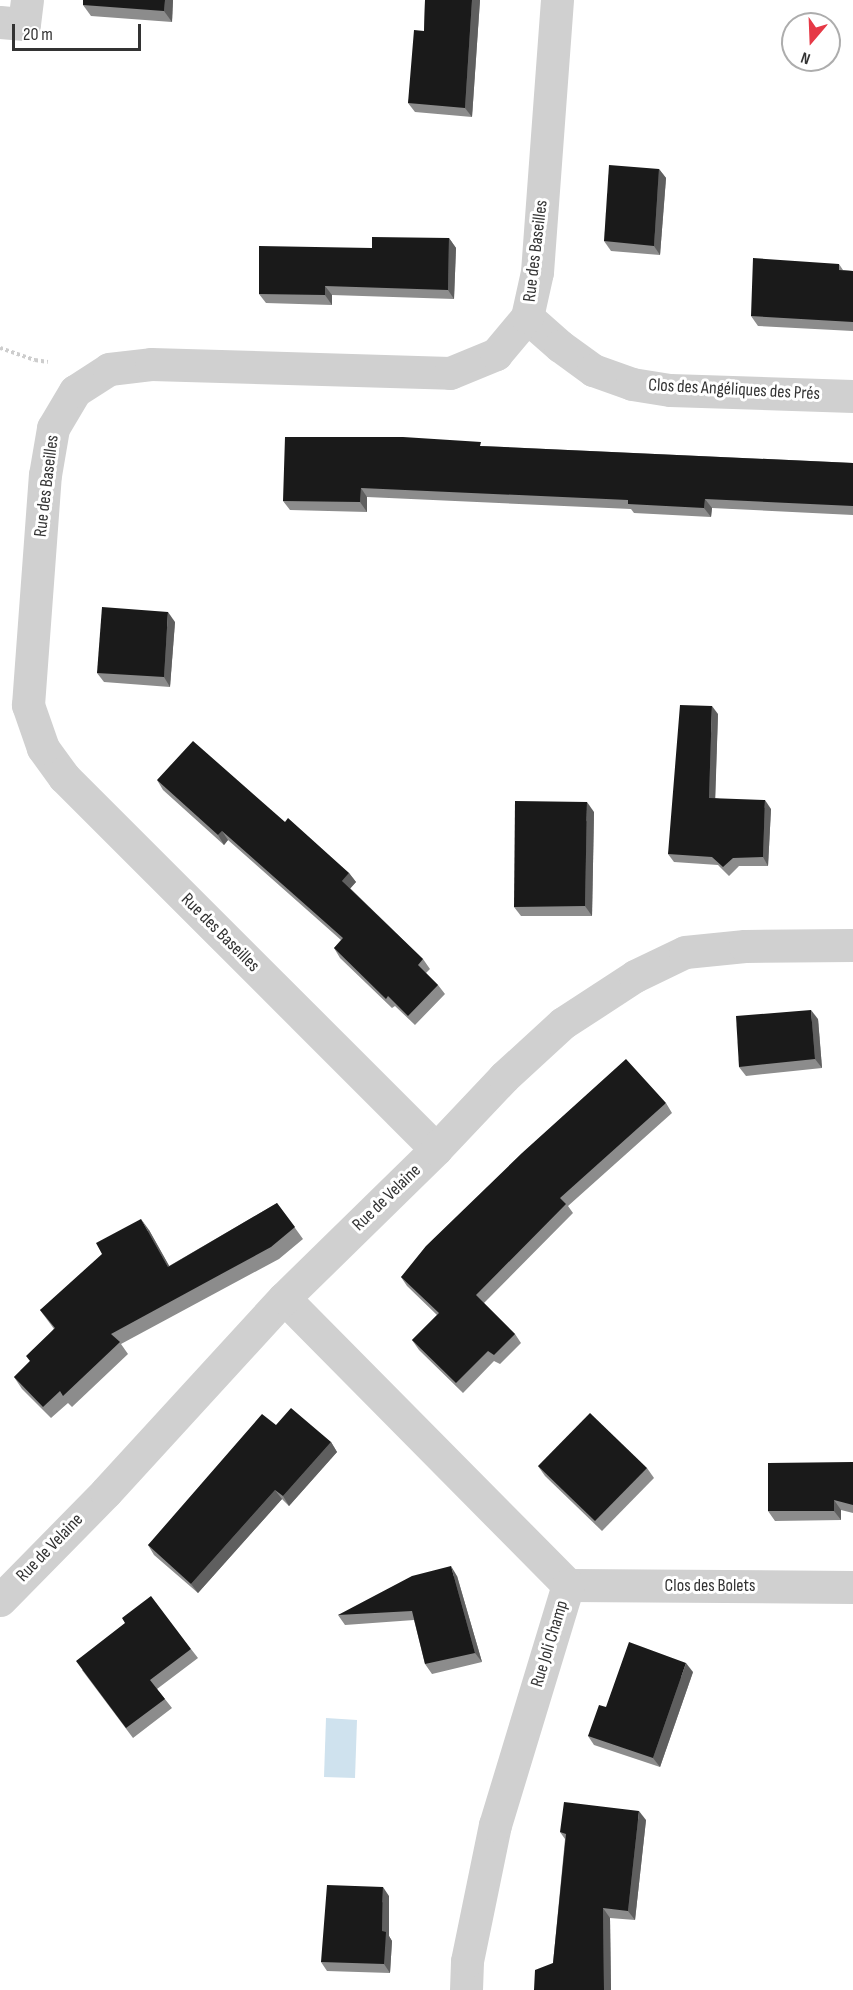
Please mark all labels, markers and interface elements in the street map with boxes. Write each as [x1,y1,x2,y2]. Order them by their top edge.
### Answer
scale bar [15,12,144,50]
north arrow [781,12,841,72]
text: 20 m [23,24,53,45]
text: N [799,47,813,68]
street label: Rue des Baseilles [519,199,553,303]
street label: Clos des Angéliques des Prés [648,375,820,405]
street label: Rue des Baseilles [30,434,64,538]
street label: Rue des Baseilles [176,889,264,977]
street label: Rue de Velaine [348,1160,426,1236]
street label: Rue de Velaine [12,1509,88,1587]
street label: Clos des Bolets [665,1575,755,1597]
street label: Rue Joli Champ [527,1598,573,1690]

